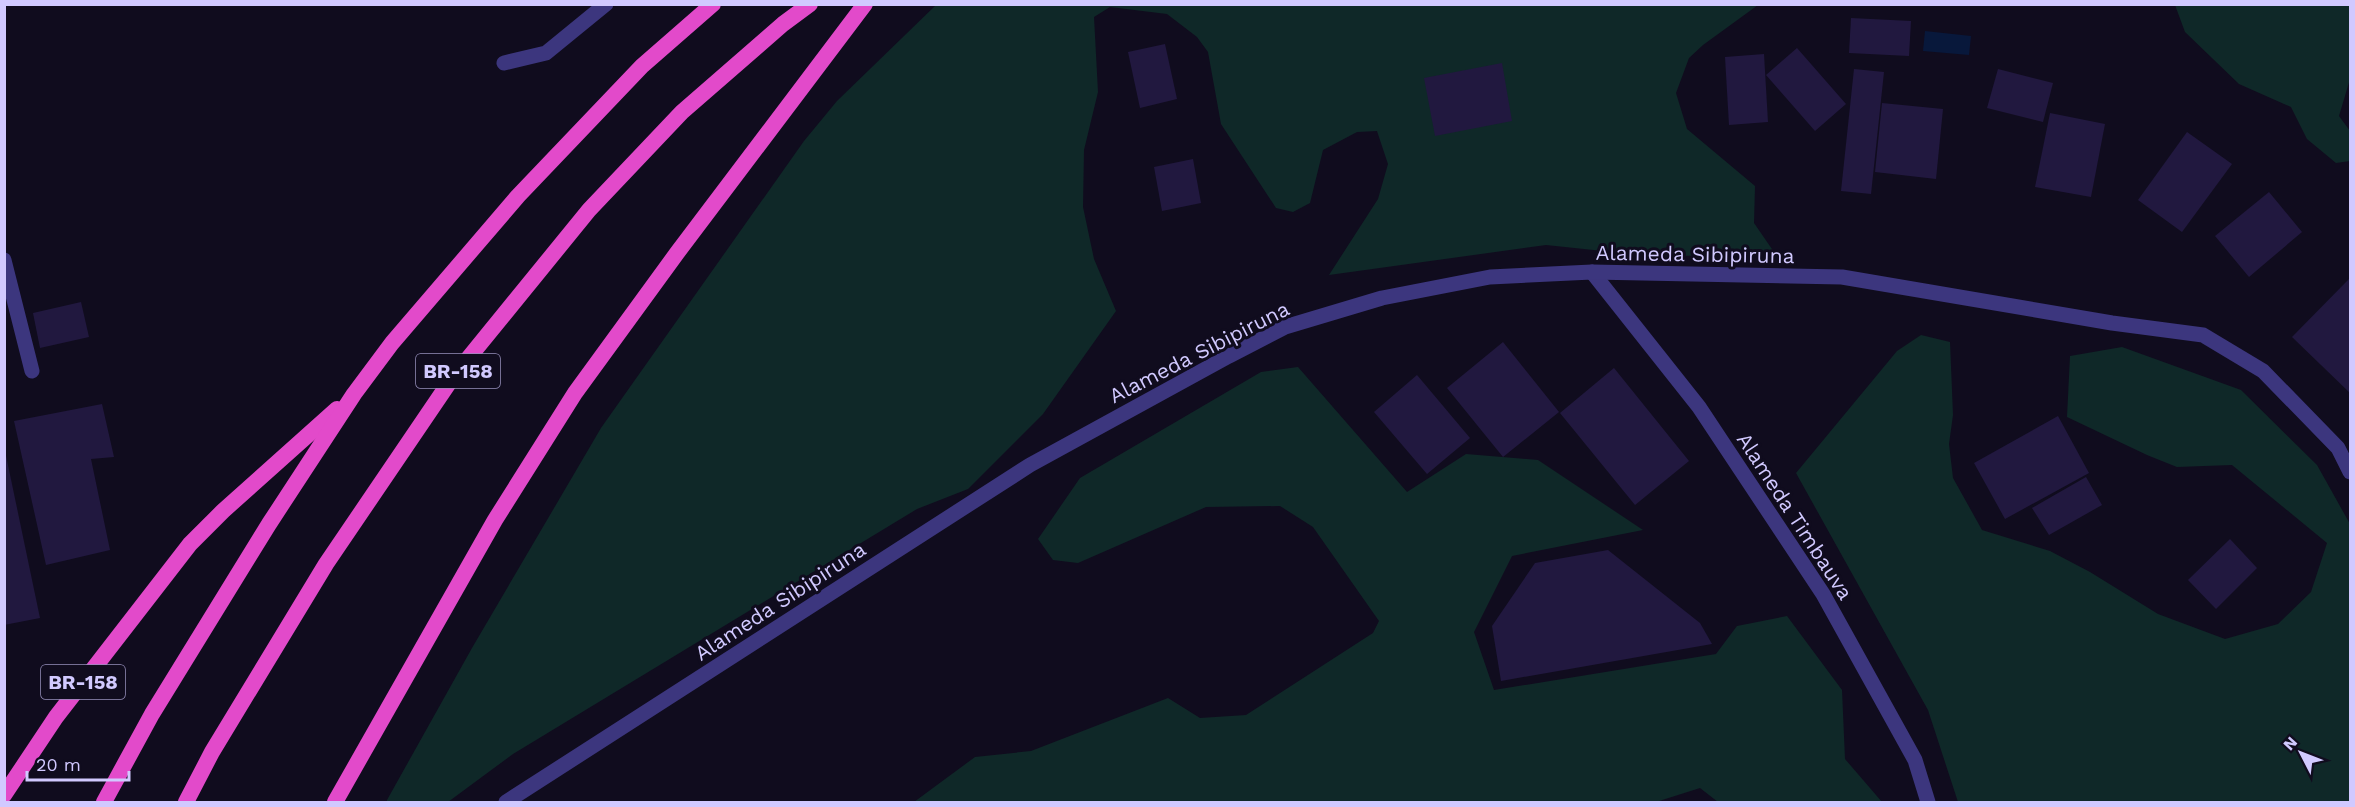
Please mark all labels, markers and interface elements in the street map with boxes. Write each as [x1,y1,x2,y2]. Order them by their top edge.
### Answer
street label: Alameda Sibipiruna [1595,240,1795,268]
street label: Alameda Sibipiruna [1105,296,1293,408]
road number: BR-158 [416,354,500,388]
street label: Alameda Timbauva [1732,428,1858,604]
street label: Alameda Sibipiruna [690,536,870,666]
road number: BR-158 [41,665,125,699]
north arrow [2271,723,2331,783]
text: N [2279,733,2301,754]
scale bar [27,744,129,782]
text: 20 m [36,754,81,775]

